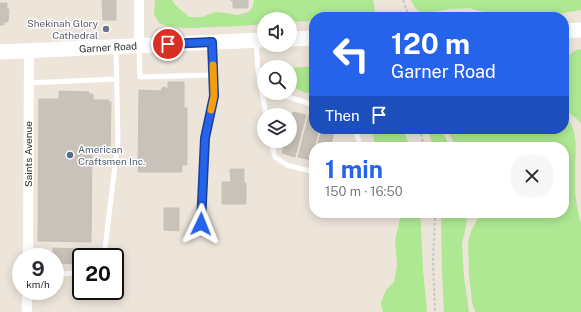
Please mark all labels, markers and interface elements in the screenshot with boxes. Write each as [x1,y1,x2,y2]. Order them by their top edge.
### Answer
map controls [257,12,297,148]
button: sound [257,12,297,52]
place label: Shekinah Glory Cathedral [27,17,99,41]
marker: Shekinah Glory Cathedral [101,24,111,34]
pin [151,27,185,61]
text: 120 m [391,27,470,60]
icon: left [325,28,377,80]
icon: arrive [157,33,179,55]
street label: Garner Road [79,39,137,55]
button: search [257,60,297,100]
text: Garner Road [391,61,496,82]
icon: arrive [368,104,390,126]
text: Then [325,107,360,124]
button: layers [257,108,297,148]
street label: Saints Avenue [22,121,34,187]
place label: American Craftsmen Inc. [78,143,145,167]
marker: American Craftsmen Inc. [65,150,75,160]
text: 1 min [325,155,383,183]
button: close [511,155,553,197]
text: 150 m · 16:50 [325,184,403,199]
position arrow [180,203,222,245]
speed limit sign: 20 [72,248,124,300]
text: 9 [31,257,45,281]
text: km/h [26,278,50,290]

